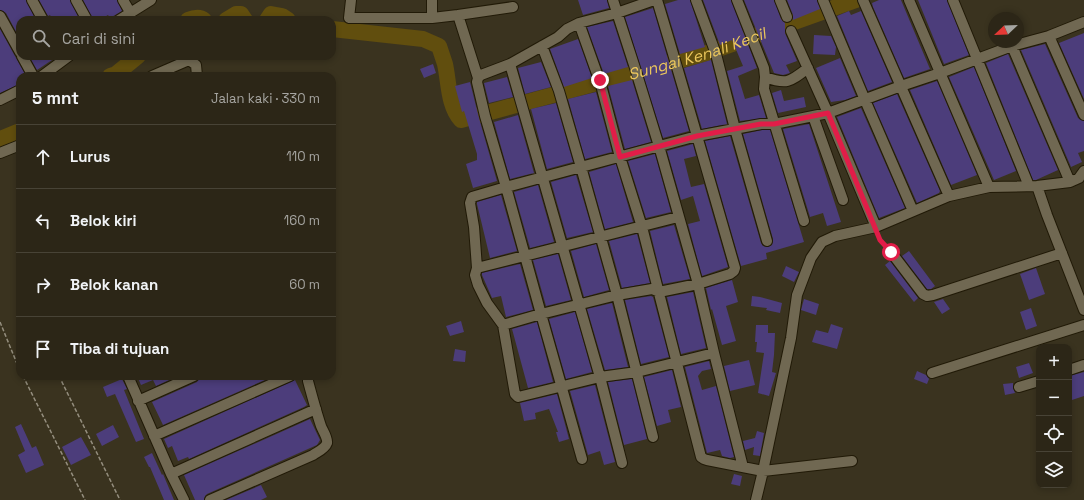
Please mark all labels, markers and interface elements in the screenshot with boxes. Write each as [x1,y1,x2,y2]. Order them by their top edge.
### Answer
north arrow [988,12,1024,48]
search box [16,16,336,60]
water label: Sungai Kenali Kecil [626,22,771,85]
icon: search [30,27,52,49]
text: Cari di sini [62,29,135,48]
route end [591,71,609,89]
text: 5 mnt [32,87,79,109]
text: Jalan kaki · 330 m [211,90,320,107]
icon: ahead [32,146,54,168]
text: Lurus [70,147,110,166]
text: 110 m [286,148,320,165]
icon: left [32,210,54,232]
text: Belok kiri [70,211,136,230]
text: 160 m [284,212,320,229]
route start [882,243,900,261]
icon: right [32,274,54,296]
text: Belok kanan [70,275,158,294]
text: 60 m [289,276,320,293]
icon: arrive [32,338,54,360]
text: Tiba di tujuan [70,339,169,358]
map controls [1036,344,1072,488]
button: + [1036,344,1072,380]
button: − [1036,380,1072,416]
button: locate [1036,416,1072,452]
button: layers [1036,452,1072,488]

